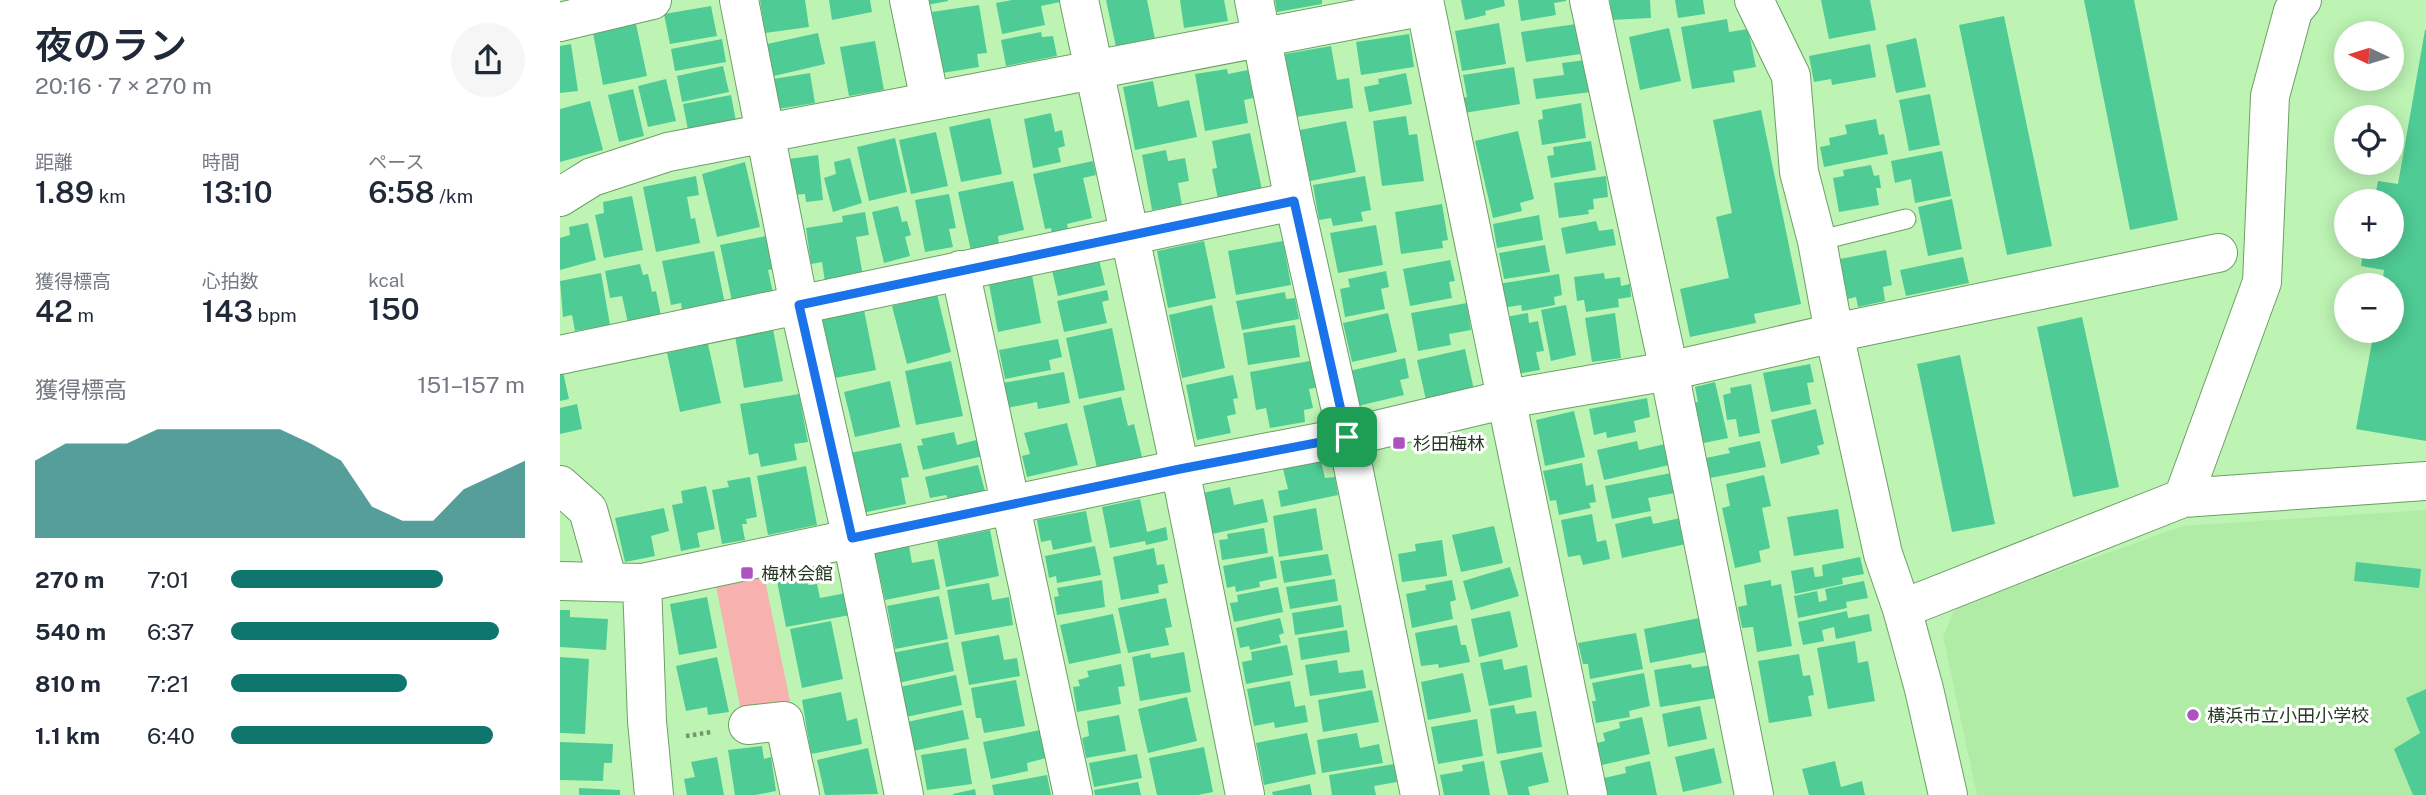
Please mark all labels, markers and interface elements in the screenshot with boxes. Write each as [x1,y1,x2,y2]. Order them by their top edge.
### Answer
north arrow [2334,21,2404,91]
map controls [2334,21,2404,343]
text: 夜のラン [35,23,187,68]
button: share [451,23,525,97]
text: 20:16 · 7 × 270 m [35,72,212,99]
button: locate [2334,105,2404,175]
text: 距離 [35,151,73,173]
text: 時間 [202,151,240,173]
text: ペース [368,151,424,173]
text: 1.89 [35,174,94,210]
text: 13:10 [202,174,273,210]
text: 6:58 [368,174,435,210]
text: km [94,185,126,207]
text: /km [435,185,473,207]
button: + [2334,189,2404,259]
text: kcal [368,269,405,291]
text: 獲得標高 [35,270,111,292]
text: 心拍数 [202,270,259,292]
button: − [2334,273,2404,343]
text: 150 [368,291,420,327]
text: 42 [35,293,73,329]
text: 143 [202,293,253,329]
text: m [73,304,94,326]
text: bpm [253,304,297,326]
text: 151–157 m [417,371,525,398]
text: 獲得標高 [35,376,127,403]
pin [1317,407,1377,467]
icon: arrive [1328,418,1366,456]
place label: 杉田梅林 [1413,433,1485,454]
marker: 杉田梅林 [1391,435,1407,451]
place label: 梅林会館 [761,563,833,584]
marker: 梅林会館 [739,565,755,581]
text: 270 m [35,566,104,593]
text: 7:01 [147,566,189,593]
text: 540 m [35,618,106,645]
text: 6:37 [147,618,194,645]
text: 810 m [35,670,101,697]
text: 7:21 [147,670,190,697]
place label: 横浜市立小田小学校 [2207,705,2369,726]
marker: 横浜市立小田小学校 [2185,707,2201,723]
text: 1.1 km [35,722,100,749]
text: 6:40 [147,722,195,749]

